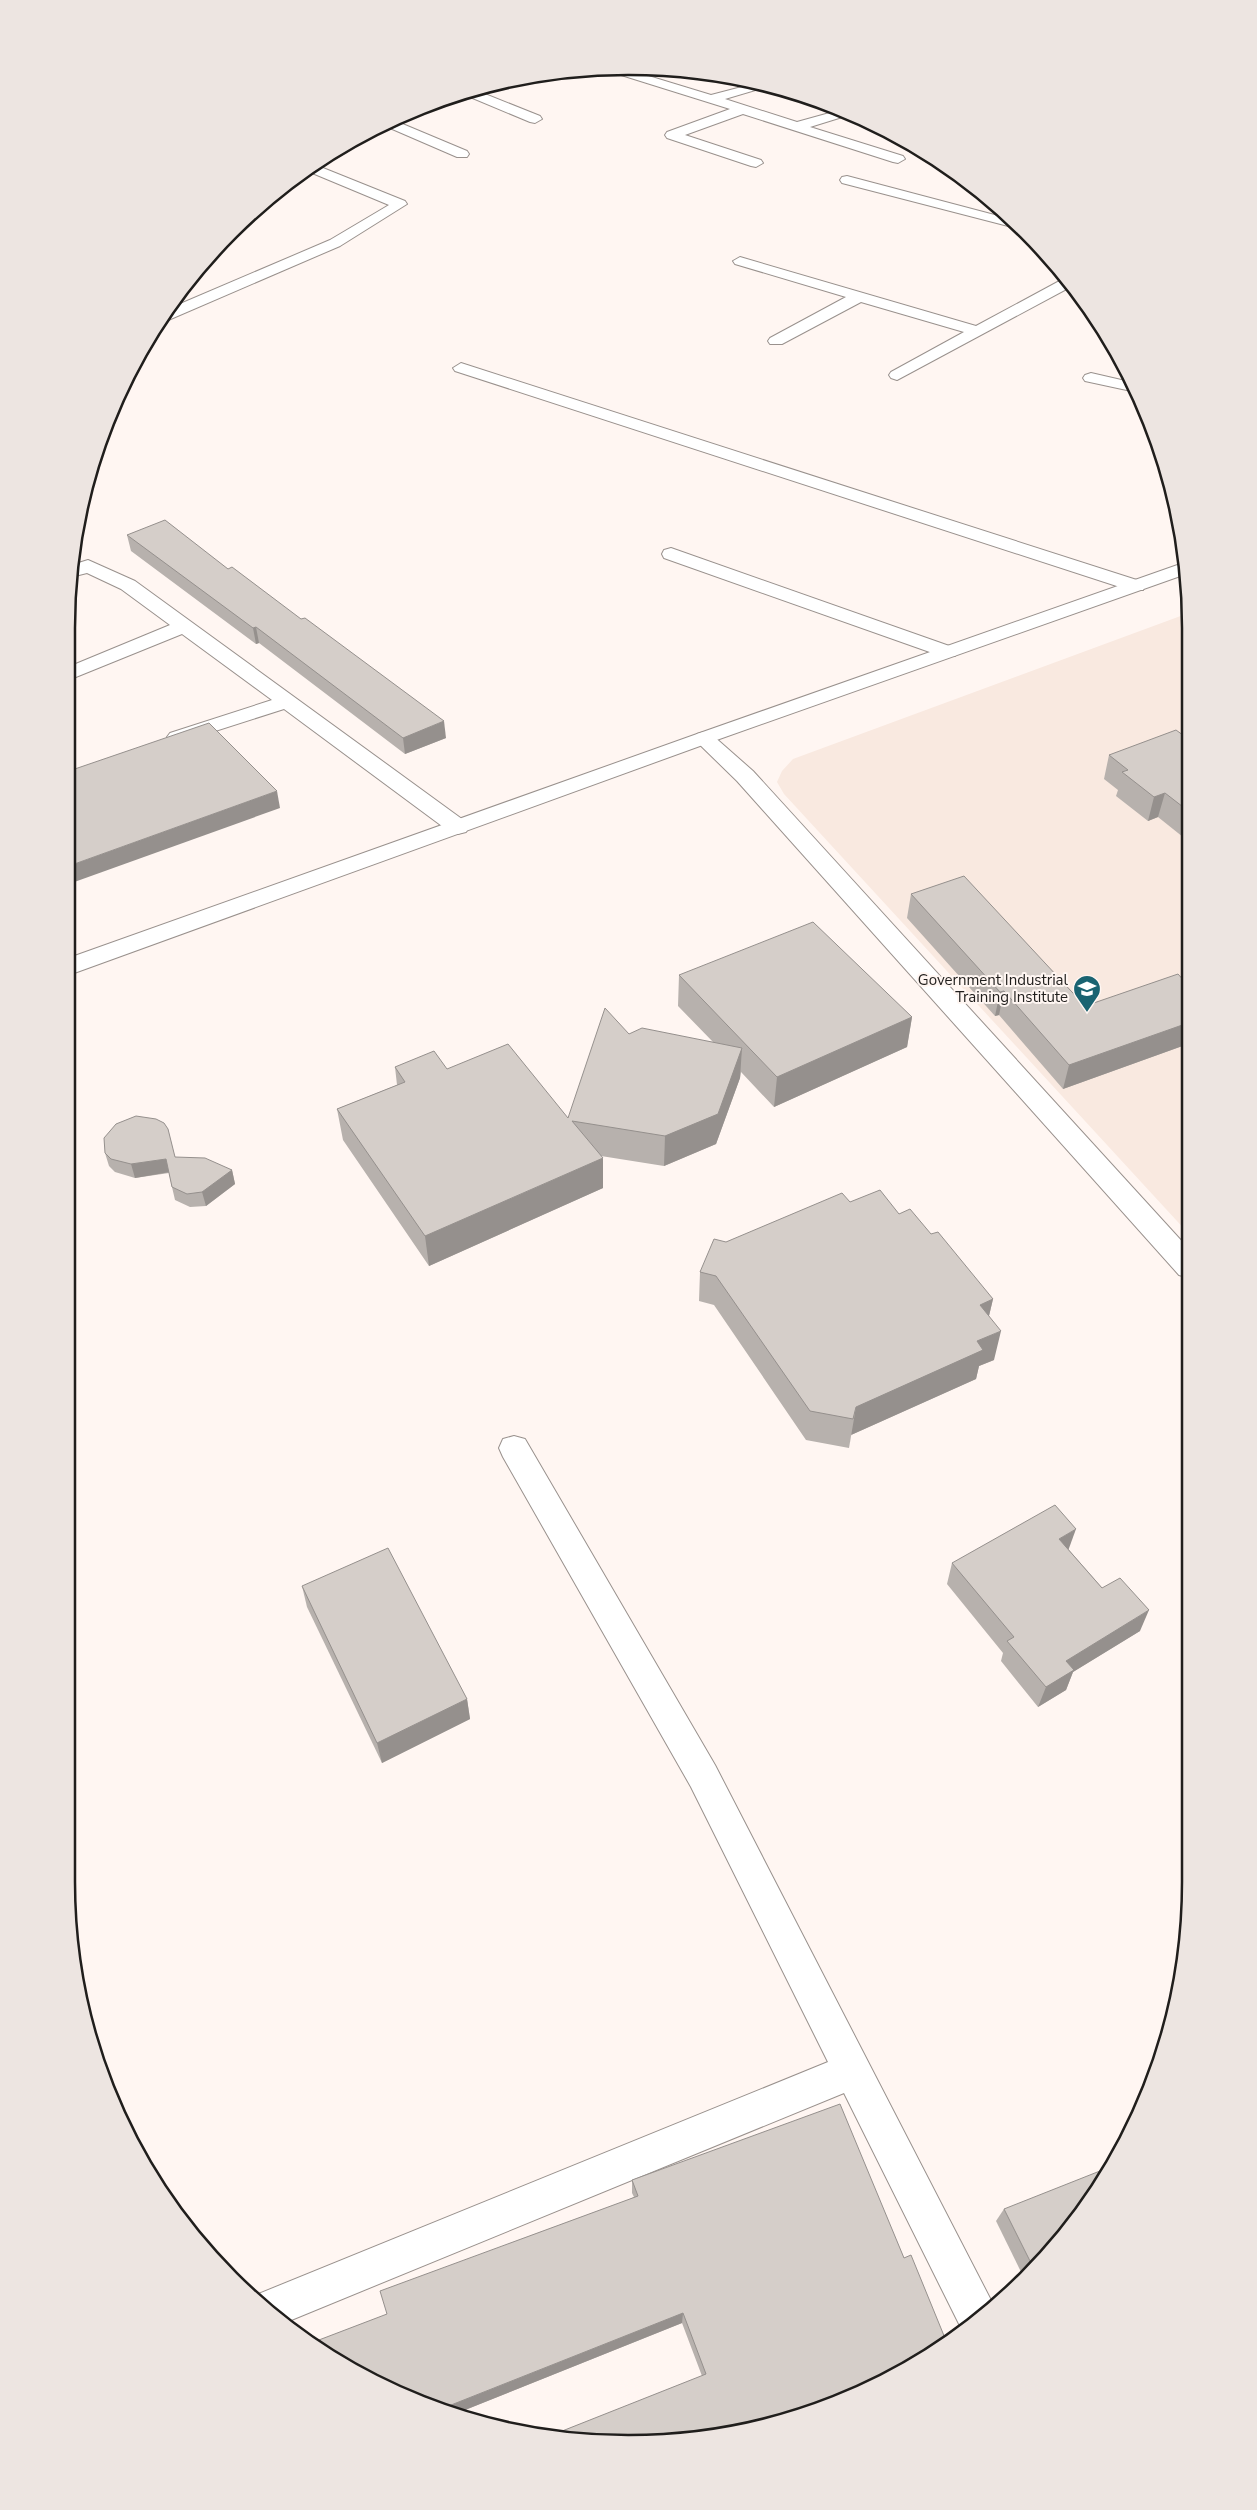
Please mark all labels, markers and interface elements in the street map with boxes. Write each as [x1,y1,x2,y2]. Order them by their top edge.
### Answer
place label: Government Industrial Training Institute [918,970,1069,1007]
school or university icon: Government Industrial Training Institute [1072,974,1102,1013]

